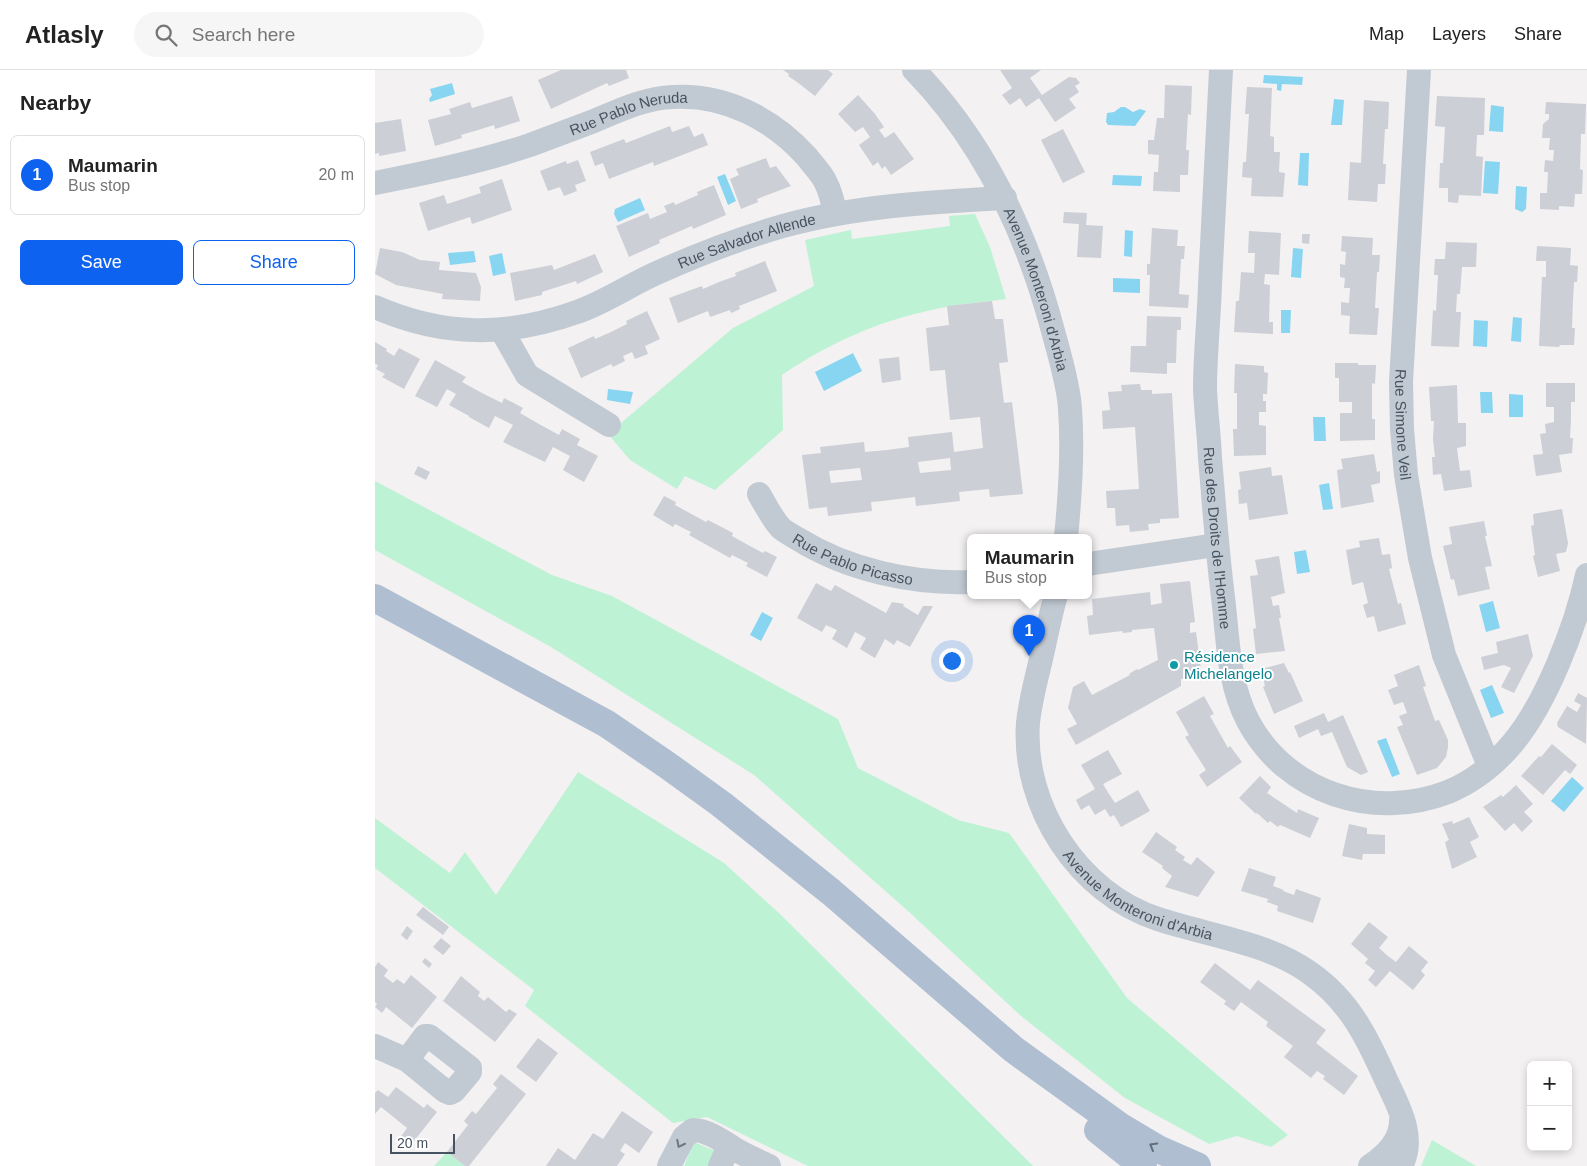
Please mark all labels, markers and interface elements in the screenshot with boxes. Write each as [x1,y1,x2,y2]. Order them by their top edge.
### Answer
search box [134,12,484,57]
text: Atlasly [25,21,104,48]
icon: search [152,21,180,49]
text: Search here [192,24,295,45]
text: Map [1369,24,1404,44]
text: Layers [1432,24,1486,44]
text: Share [1514,24,1562,44]
street label: Rue Pablo Neruda [567,88,688,138]
text: Nearby [20,91,91,114]
text: Maumarin [68,155,158,176]
text: 1 [33,166,41,183]
text: 20 m [318,166,354,183]
text: Bus stop [68,177,130,194]
street label: Avenue Monteroni d'Arbia [1001,204,1072,373]
street label: Rue Salvador Allende [675,210,817,271]
button: Save [20,240,183,285]
button: Share [193,240,355,285]
street label: Rue Simone Veil [1392,369,1415,481]
street label: Rue des Droits de l'Homme [1201,446,1235,630]
street label: Rue Pablo Picasso [790,530,914,587]
popup [967,534,1092,599]
text: Maumarin [985,547,1074,568]
text: Bus stop [985,569,1047,586]
pin: 1 [1013,615,1045,656]
your location [939,648,965,674]
place label: Résidence Michelangelo [1184,648,1272,682]
marker: Résidence Michelangelo [1168,659,1180,671]
street label: Avenue Monteroni d'Arbia [1060,846,1215,943]
map controls [1527,1061,1572,1151]
button: + [1527,1061,1572,1106]
button: − [1527,1106,1572,1151]
scale bar [390,1131,455,1154]
text: 20 m [397,1135,428,1151]
one-way arrow [676,1139,686,1148]
one-way arrow [1149,1142,1158,1152]

